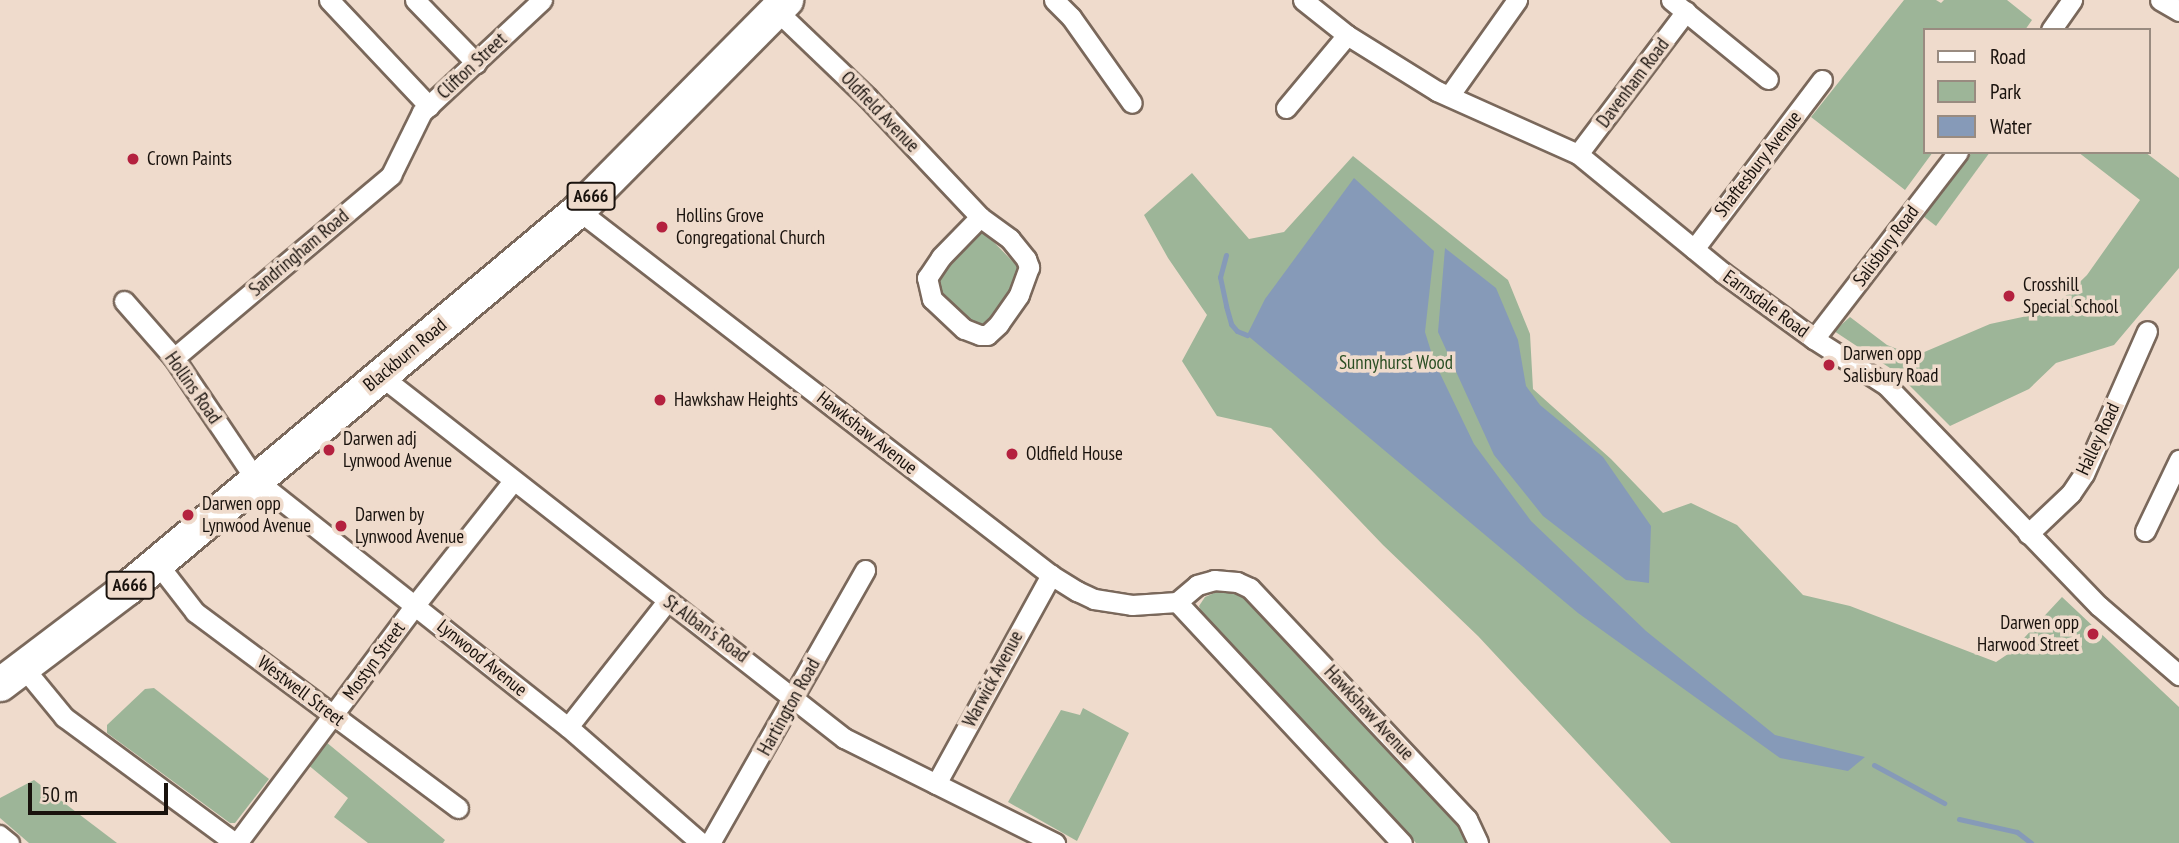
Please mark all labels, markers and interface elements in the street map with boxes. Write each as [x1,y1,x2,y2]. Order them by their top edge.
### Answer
street label: Clifton Street [432,28,512,104]
legend [1924,28,2151,154]
street label: Davenham Road [1592,34,1674,132]
text: Road [1990,43,2026,70]
street label: Oldfield Avenue [836,67,924,157]
text: Park [1990,78,2021,105]
street label: Shaftesbury Avenue [1709,106,1807,222]
text: Water [1990,113,2032,140]
place label: Crown Paints [147,148,232,170]
marker: Crown Paints [125,151,141,167]
road number: A666 [566,182,616,210]
street label: Salisbury Road [1848,201,1924,291]
street label: Sandringham Road [245,205,353,301]
place label: Hollins Grove Congregational Church [676,205,825,249]
marker: Hollins Grove Congregational Church [654,219,670,235]
street label: Earnsdale Road [1719,265,1813,343]
place label: Crosshill Special School [2023,274,2118,318]
marker: Crosshill Special School [2001,288,2017,304]
street label: Blackburn Road [359,314,451,396]
place label: Darwen opp Salisbury Road [1843,343,1939,387]
street label: Hollins Road [160,348,226,428]
park label: Sunnyhurst Wood [1339,352,1453,374]
marker: Darwen opp Salisbury Road [1821,357,1837,373]
street label: Hawkshaw Avenue [812,386,922,480]
place label: Hawkshaw Heights [674,389,798,411]
marker: Hawkshaw Heights [652,392,668,408]
street label: Halley Road [2071,399,2125,479]
place label: Darwen adj Lynwood Avenue [343,428,453,472]
marker: Darwen adj Lynwood Avenue [321,442,337,458]
place label: Oldfield House [1026,443,1123,465]
marker: Oldfield House [1004,446,1020,462]
place label: Darwen opp Lynwood Avenue [202,493,312,537]
place label: Darwen by Lynwood Avenue [355,504,465,548]
marker: Darwen opp Lynwood Avenue [180,507,196,523]
marker: Darwen by Lynwood Avenue [333,518,349,534]
road number: A666 [106,570,154,600]
street label: St Alban's Road [659,590,753,668]
place label: Darwen opp Harwood Street [1977,612,2079,656]
street label: Lynwood Avenue [432,615,532,701]
street label: Mostyn Street [338,618,410,704]
marker: Darwen opp Harwood Street [2085,626,2101,642]
street label: Warwick Avenue [958,627,1028,731]
street label: Westwell Street [253,651,349,731]
street label: Hartington Road [753,655,825,759]
street label: Hawkshaw Avenue [1319,661,1419,765]
scale bar [32,770,172,814]
text: 50 m [41,781,78,808]

